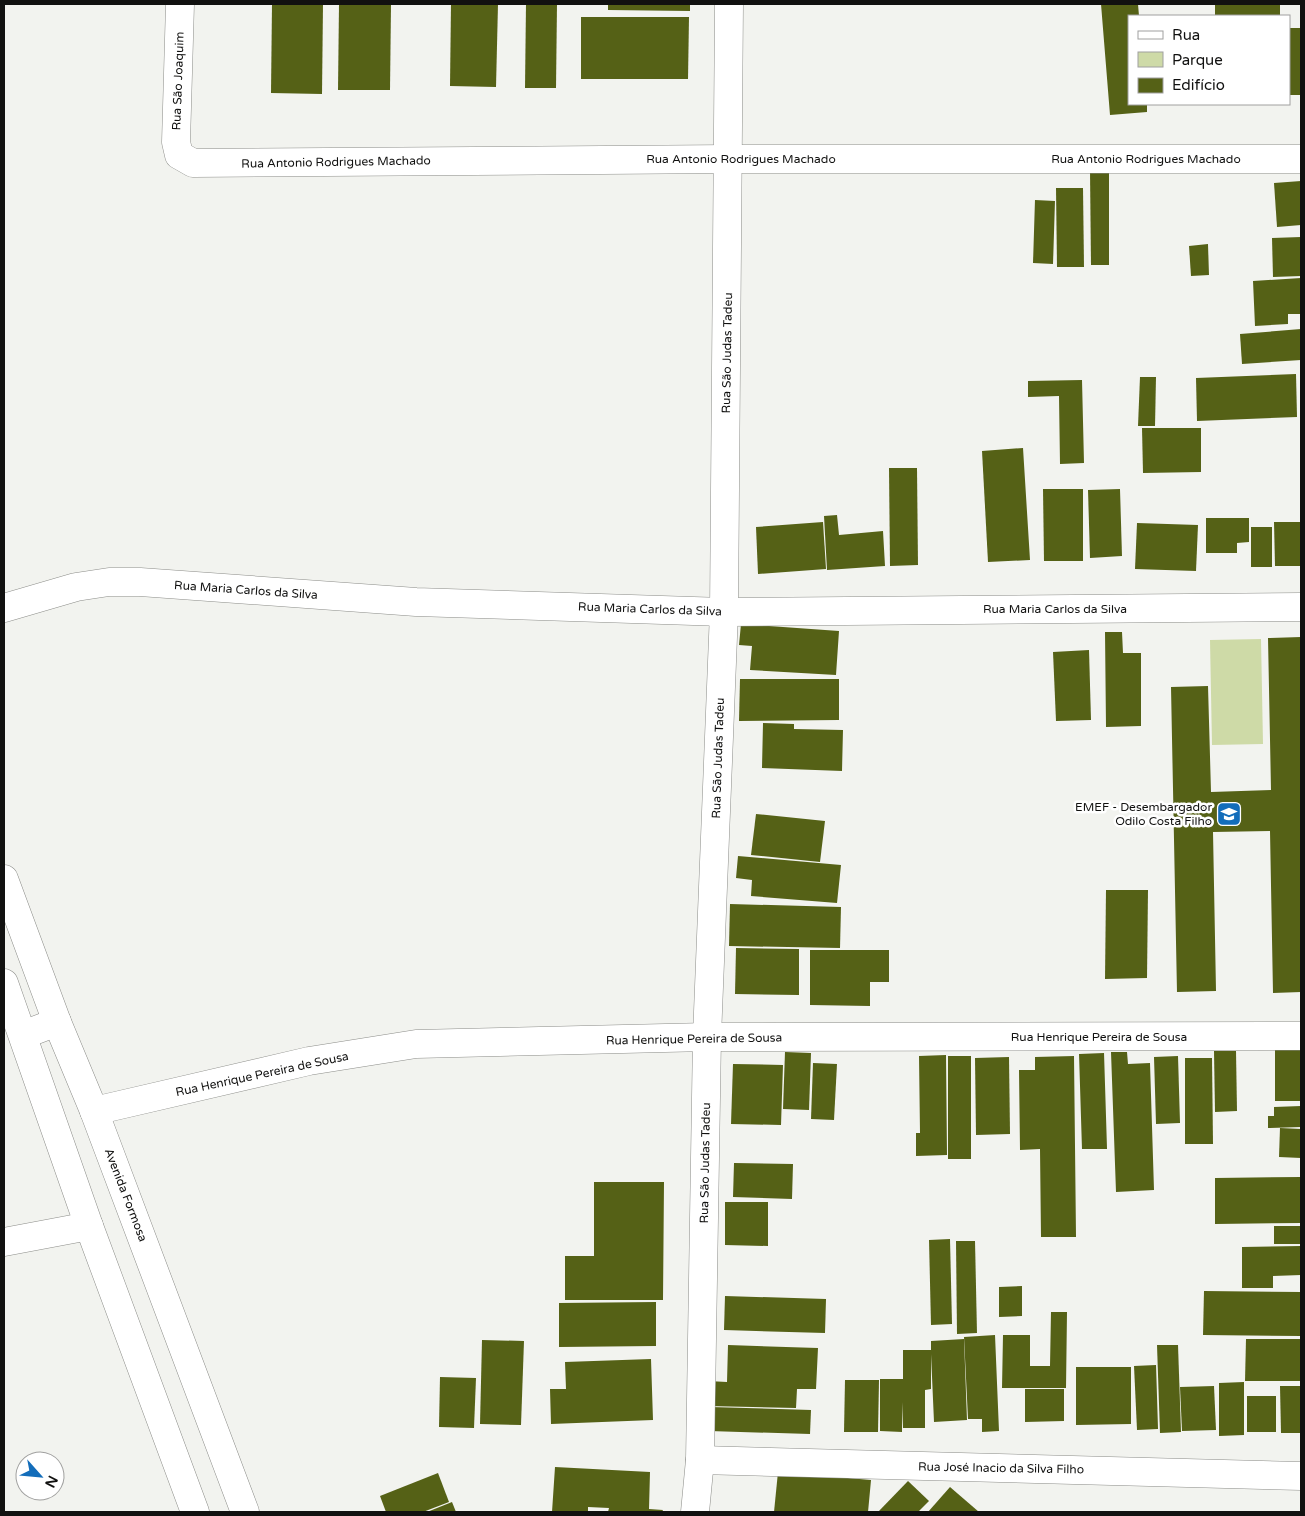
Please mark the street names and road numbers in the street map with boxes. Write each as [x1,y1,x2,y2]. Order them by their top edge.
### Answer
street label: Rua São Joaquim [169,31,187,131]
street label: Rua Antonio Rodrigues Machado [646,152,836,166]
street label: Rua Antonio Rodrigues Machado [1051,152,1241,166]
street label: Rua Antonio Rodrigues Machado [241,153,431,171]
street label: Rua São Judas Tadeu [719,292,735,414]
street label: Rua Maria Carlos da Silva [174,578,318,602]
street label: Rua Maria Carlos da Silva [578,599,722,619]
street label: Rua Maria Carlos da Silva [983,602,1127,616]
street label: Rua São Judas Tadeu [709,697,727,819]
street label: Rua Henrique Pereira de Sousa [606,1030,782,1048]
street label: Rua Henrique Pereira de Sousa [1011,1030,1187,1044]
street label: Rua Henrique Pereira de Sousa [174,1049,350,1099]
street label: Rua São Judas Tadeu [697,1102,713,1224]
street label: Avenida Formosa [102,1146,150,1244]
street label: Rua José Inacio da Silva Filho [918,1460,1084,1476]

